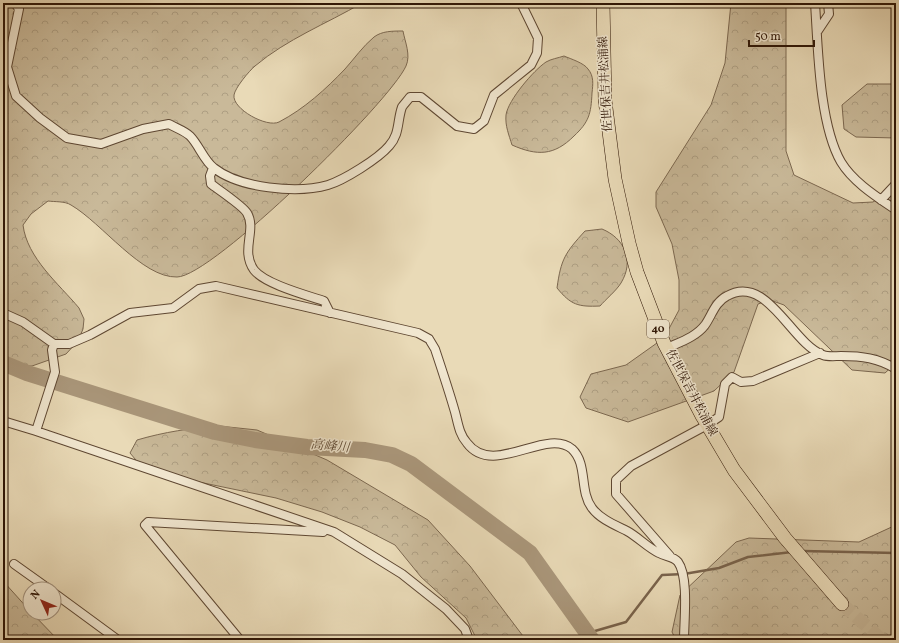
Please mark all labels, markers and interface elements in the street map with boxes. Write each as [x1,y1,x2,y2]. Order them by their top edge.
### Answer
scale bar [749,22,814,48]
text: 50 m [755,29,781,45]
street label: 佐世保吉井松浦線 [595,36,617,132]
road number: 40 [647,320,669,338]
street label: 佐世保吉井松浦線 [661,347,721,439]
water label: 高峰川 [310,436,352,458]
north arrow [22,581,62,621]
text: N [28,587,44,603]

